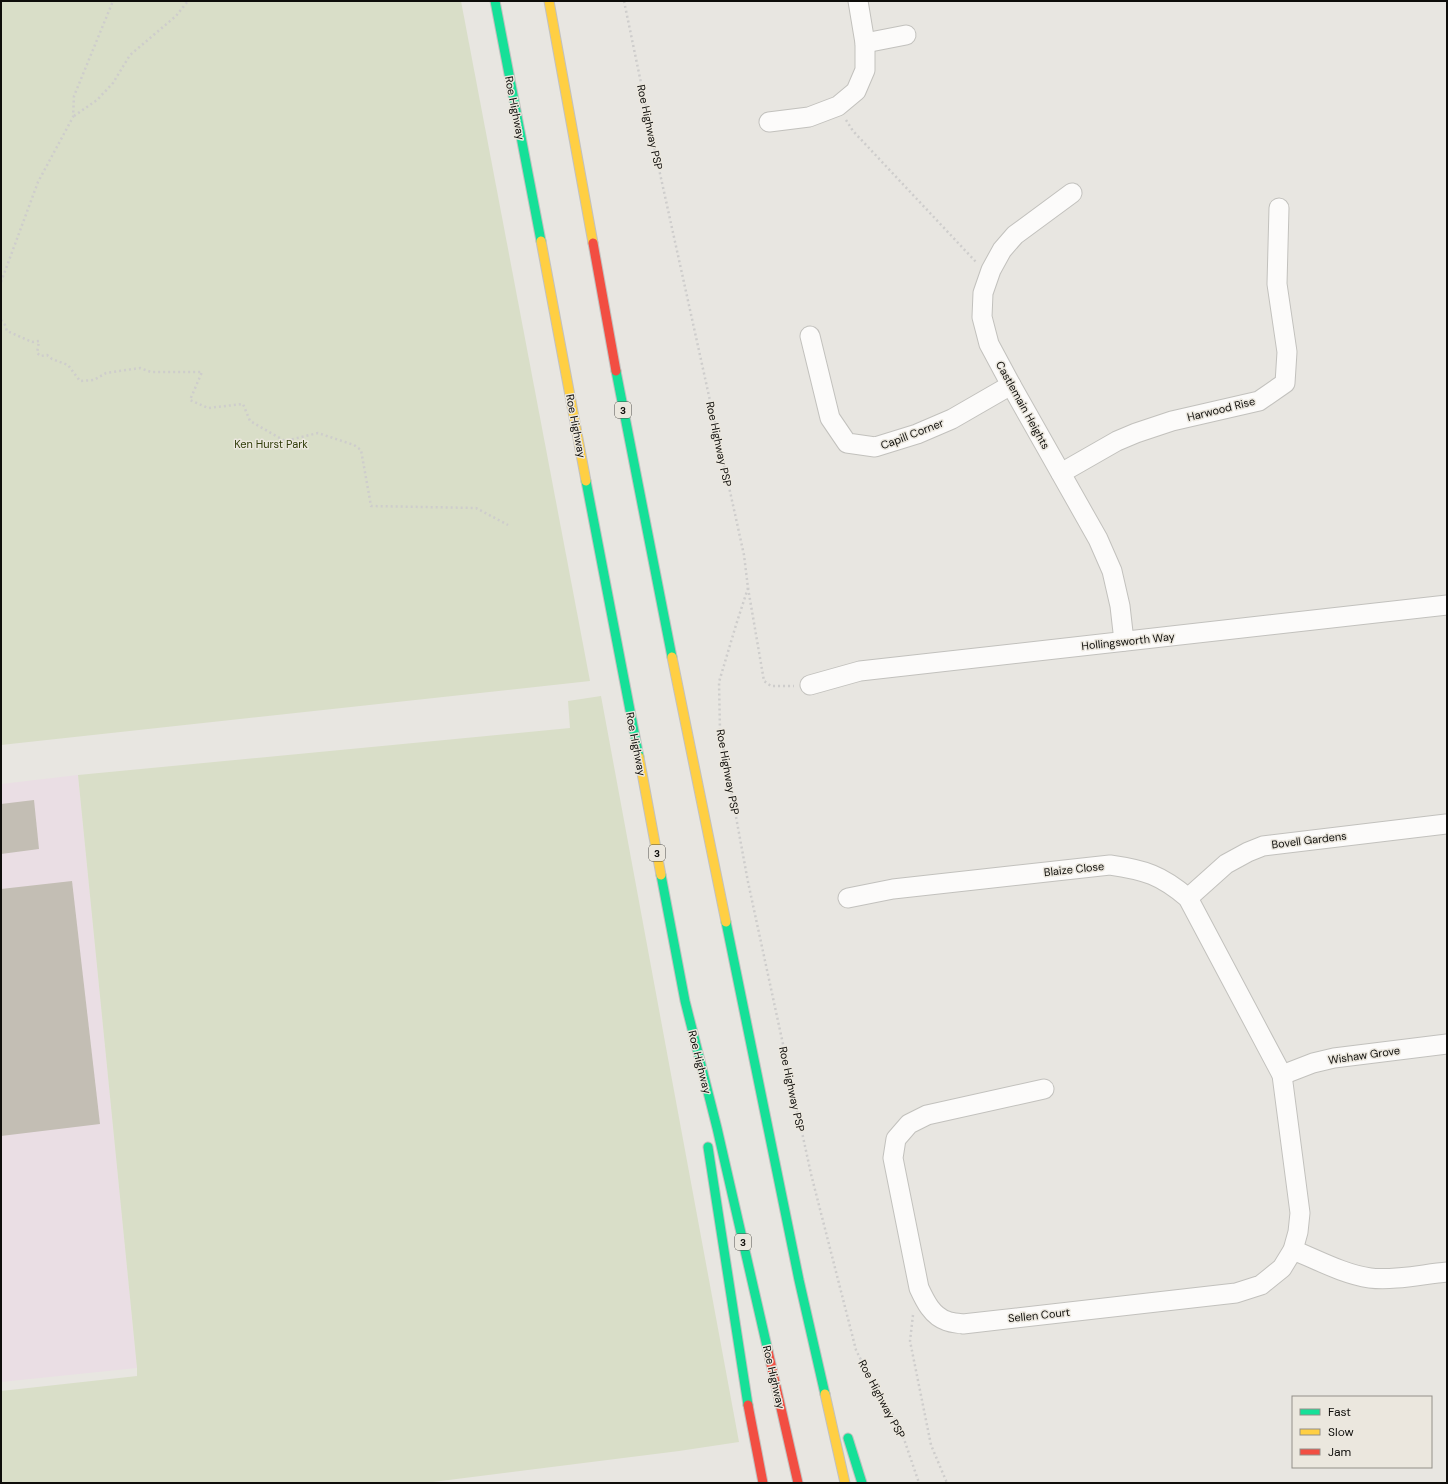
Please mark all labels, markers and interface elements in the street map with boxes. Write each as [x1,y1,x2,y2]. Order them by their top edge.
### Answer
street label: Roe Highway [502,75,528,141]
street label: Roe Highway PSP [634,83,666,171]
street label: Castlemain Heights [993,359,1053,451]
street label: Roe Highway [563,393,589,459]
street label: Harwood Rise [1186,394,1256,424]
street label: Roe Highway PSP [703,400,735,488]
road number: 3 [615,402,631,418]
street label: Capill Corner [879,416,945,452]
park label: Ken Hurst Park [234,437,308,451]
street label: Hollingsworth Way [1081,629,1175,653]
street label: Roe Highway [623,711,649,777]
street label: Roe Highway PSP [714,728,742,816]
street label: Bovell Gardens [1271,828,1347,852]
road number: 3 [649,845,665,861]
street label: Blaize Close [1043,859,1105,879]
street label: Roe Highway [685,1029,715,1095]
street label: Wishaw Grove [1327,1043,1401,1067]
street label: Roe Highway PSP [776,1045,808,1133]
road number: 3 [735,1234,751,1250]
street label: Sellen Court [1007,1305,1071,1325]
street label: Roe Highway [760,1344,788,1410]
street label: Roe Highway PSP [855,1357,909,1441]
legend [1292,1396,1432,1468]
text: Fast [1328,1404,1351,1420]
text: Slow [1328,1424,1354,1440]
text: Jam [1328,1444,1351,1460]

